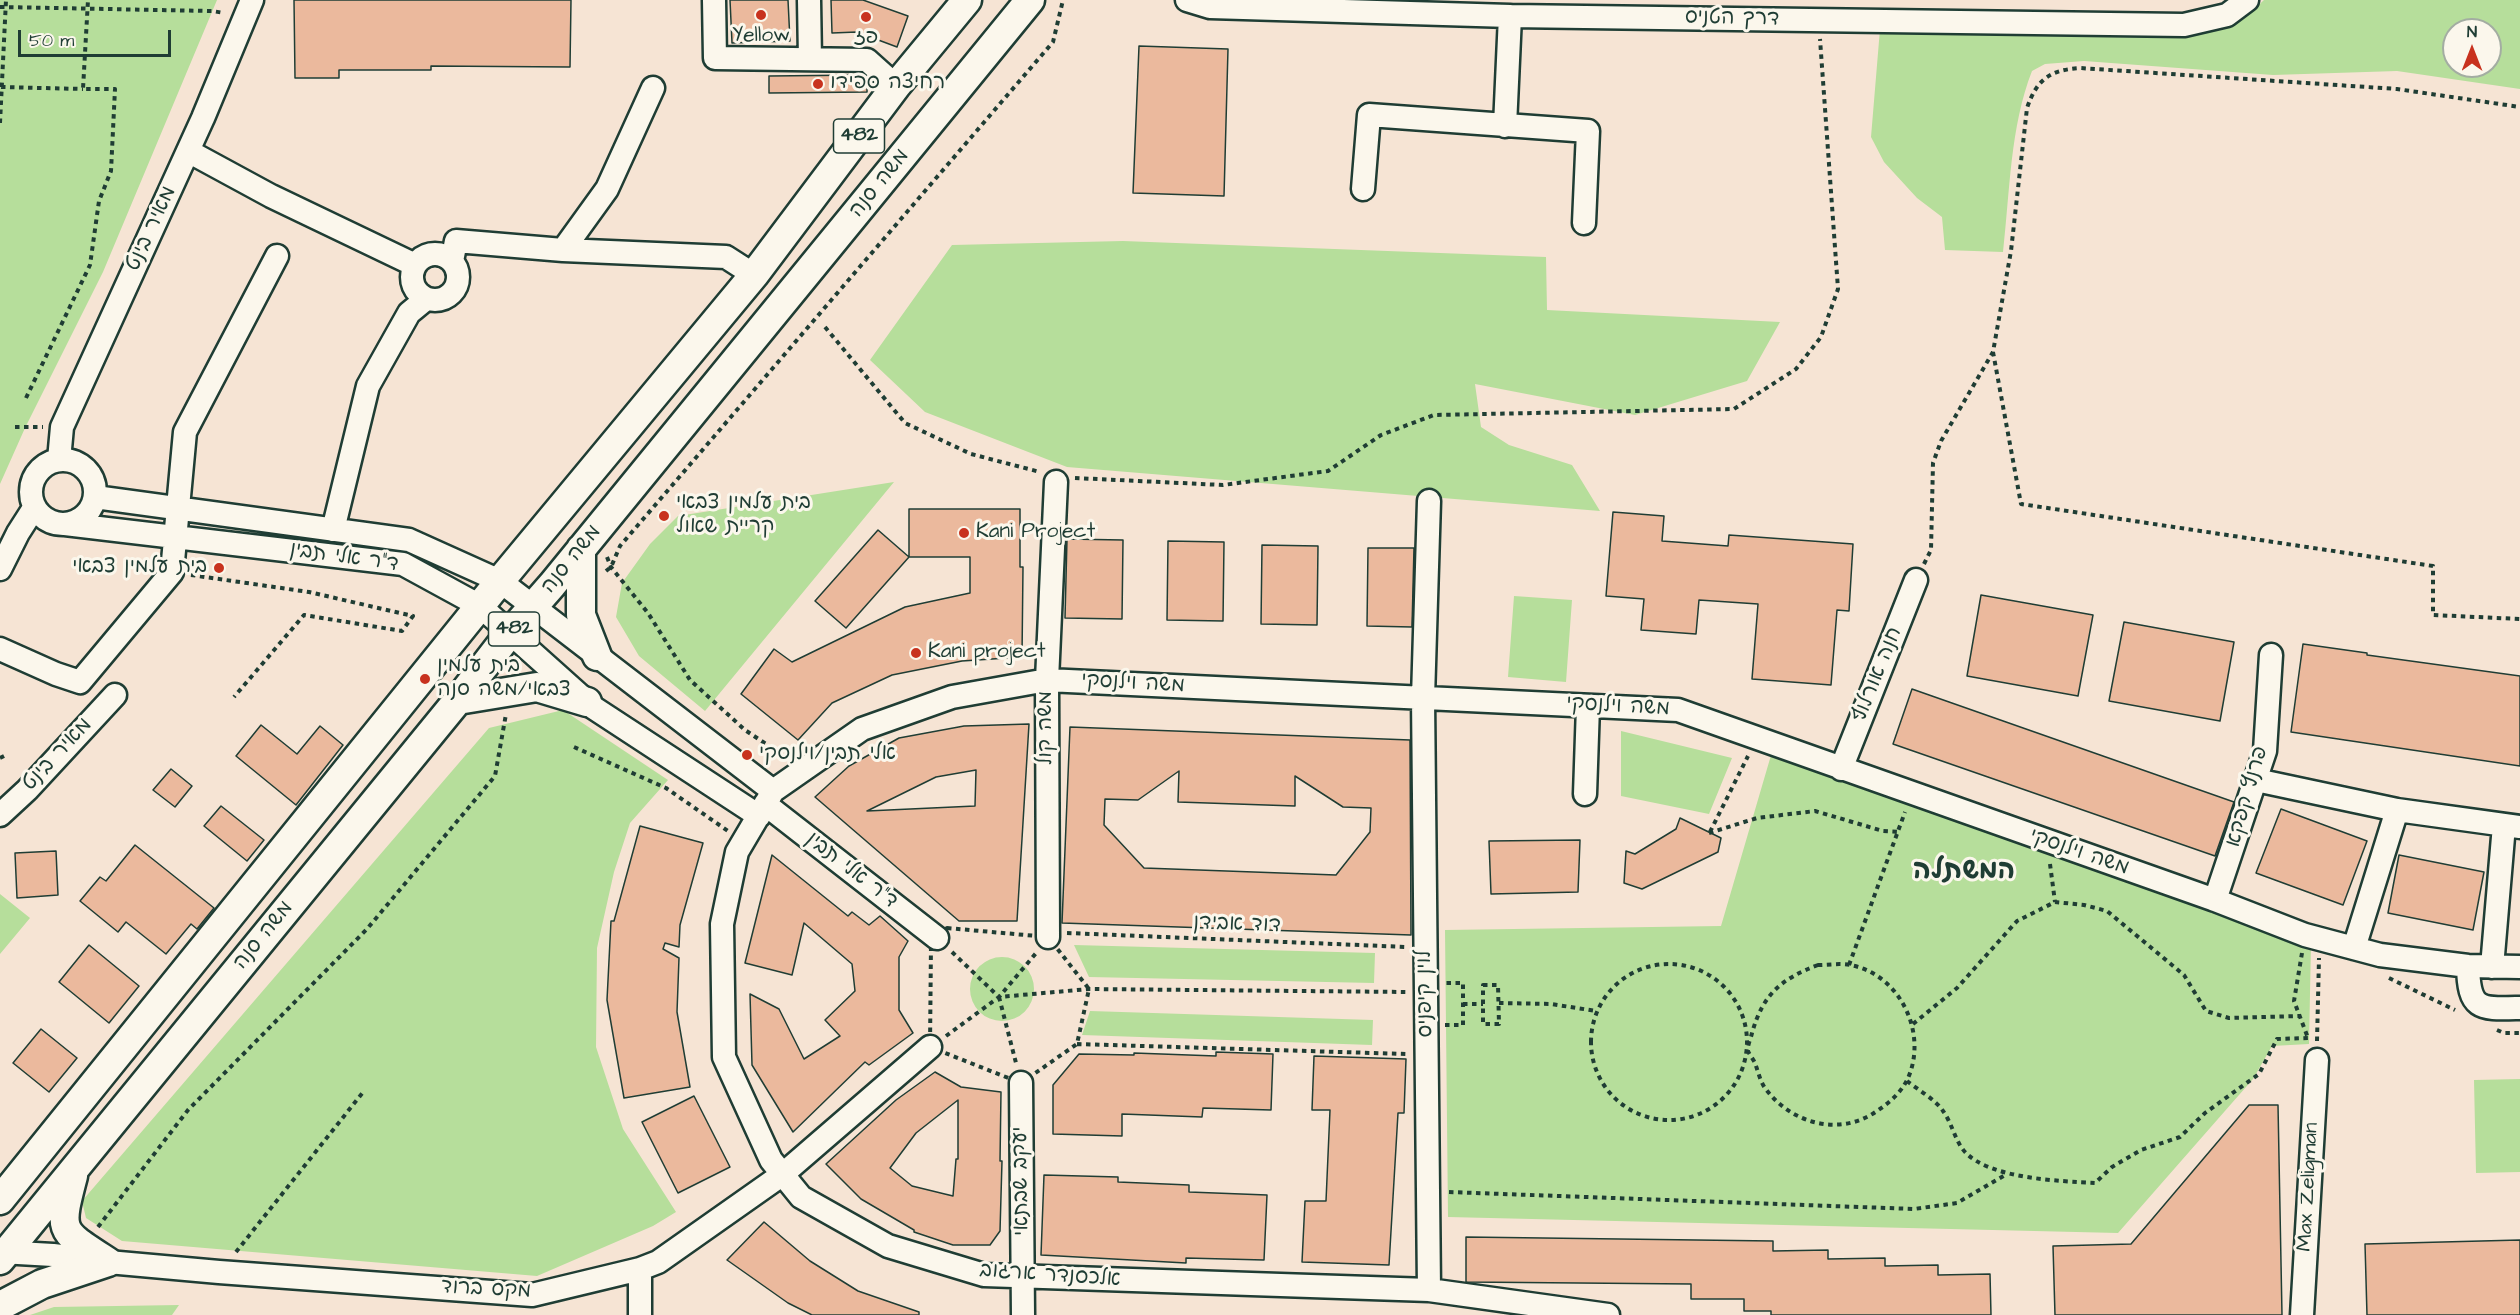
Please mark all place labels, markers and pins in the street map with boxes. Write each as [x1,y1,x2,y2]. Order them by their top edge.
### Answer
marker: Yellow [754,8,768,22]
marker: פז [859,10,873,24]
place label: Yellow [732,24,790,50]
place label: פז [854,26,878,52]
place label: רחיצה ספידו [830,71,945,97]
marker: רחיצה ספידו [811,77,825,91]
place label: בית עלמין צבאי קריית שאול [676,491,811,541]
marker: בית עלמין צבאי קריית שאול [657,509,671,523]
place label: Kani Project [976,520,1095,546]
marker: Kani Project [957,526,971,540]
place label: בית עלמין צבאי [72,555,207,581]
marker: בית עלמין צבאי [212,561,226,575]
place label: Kani project [928,640,1045,666]
marker: Kani project [909,646,923,660]
place label: בית עלמין צבאי/משה סנה [437,654,571,704]
marker: בית עלמין צבאי/משה סנה [418,672,432,686]
place label: אלי תבין/וילנסקי [759,742,896,768]
marker: אלי תבין/וילנסקי [740,748,754,762]

